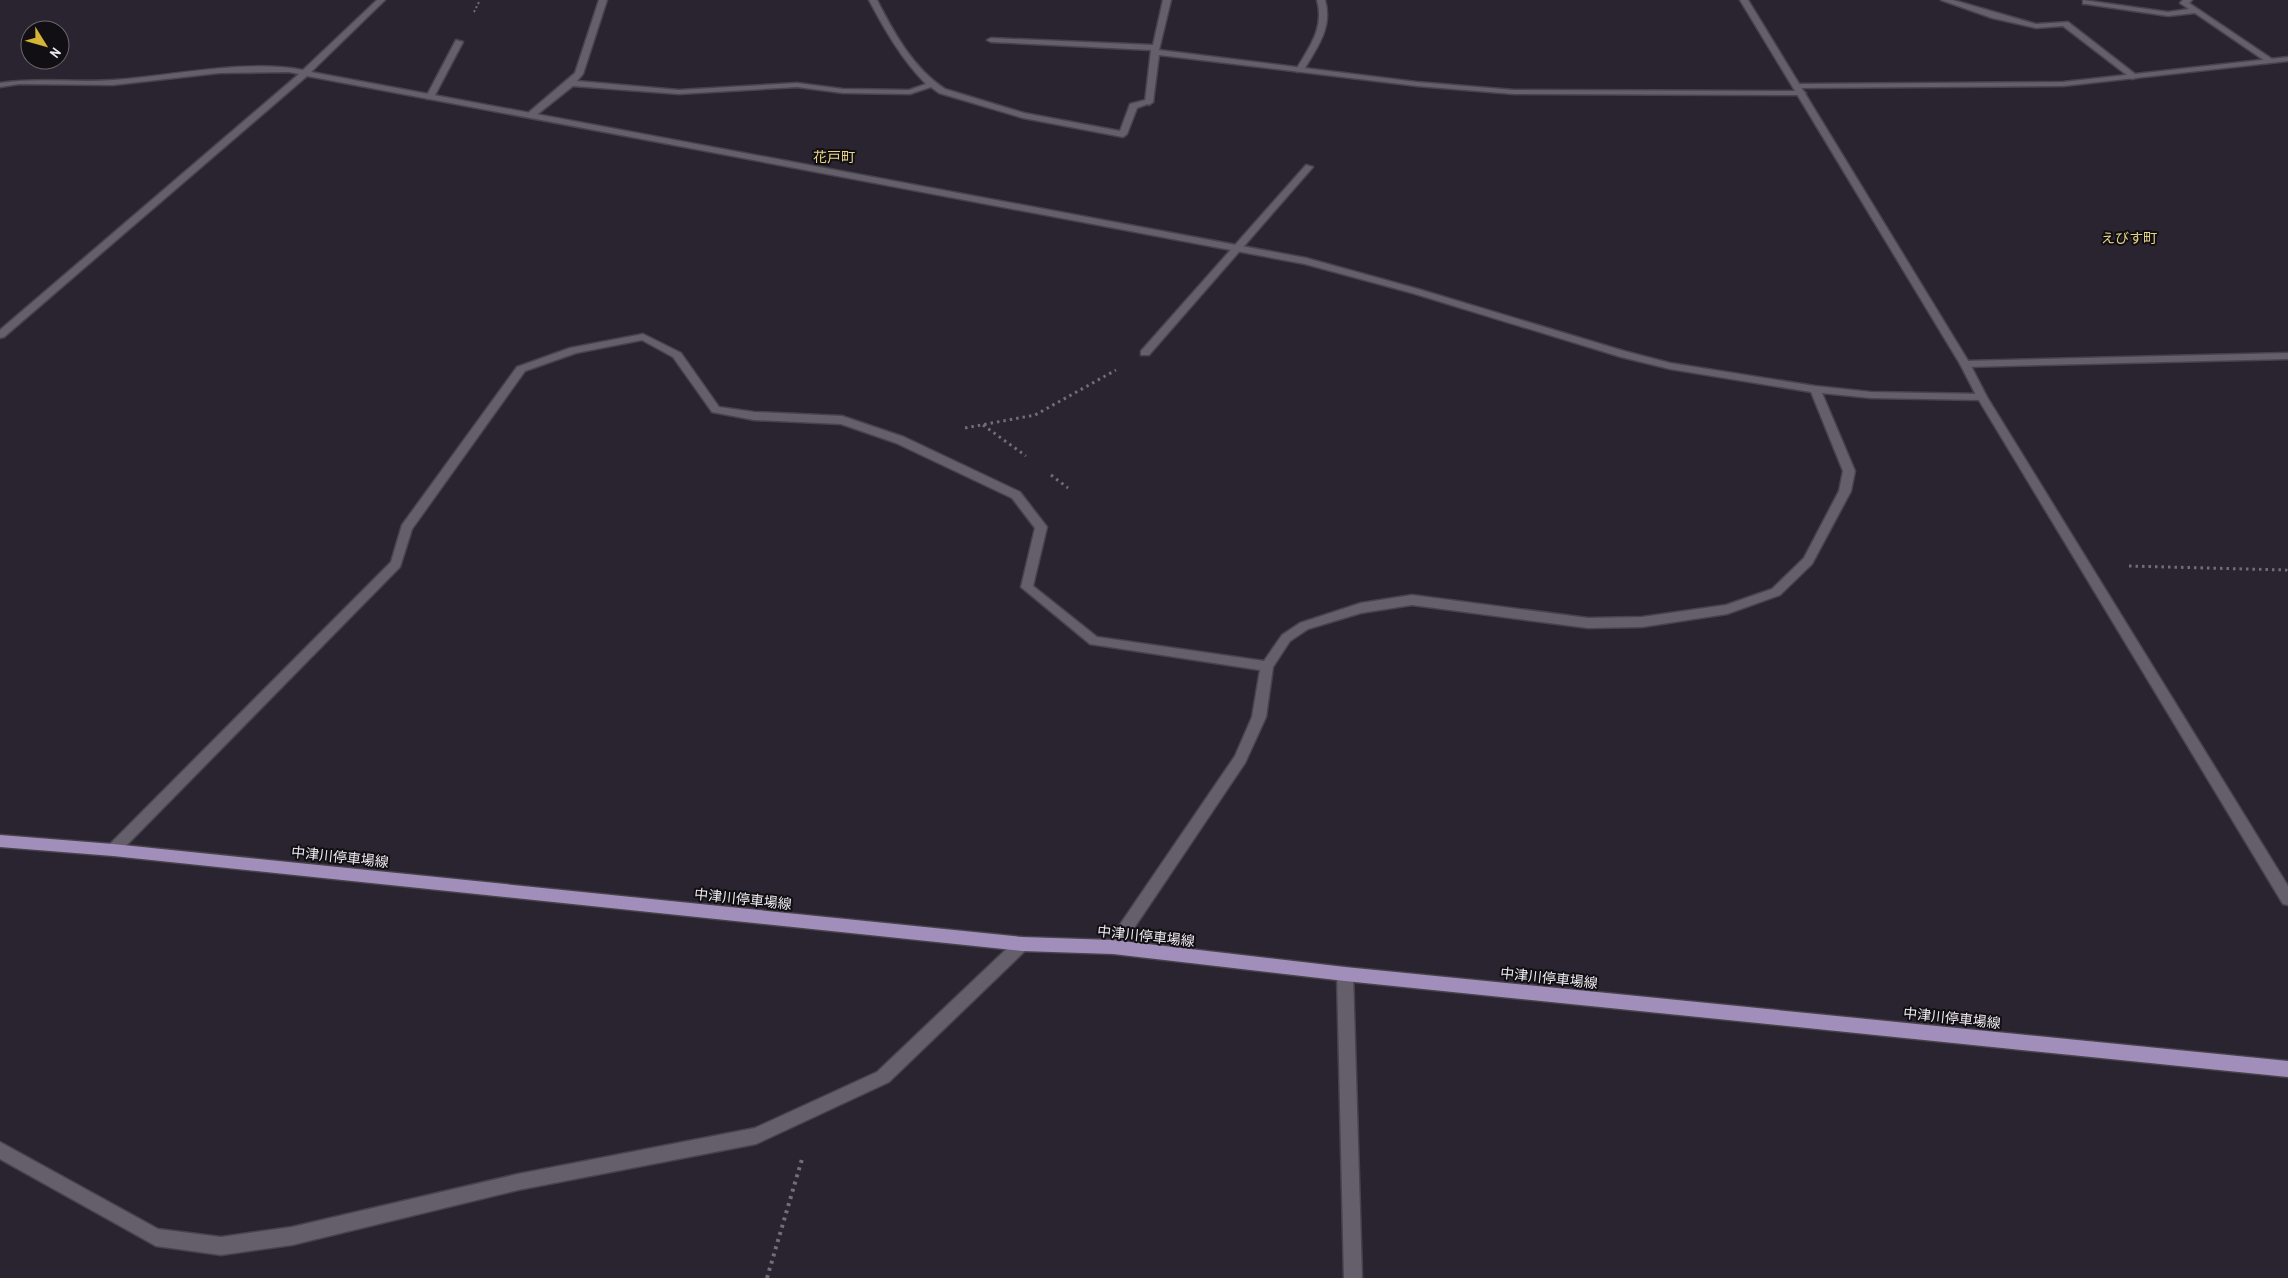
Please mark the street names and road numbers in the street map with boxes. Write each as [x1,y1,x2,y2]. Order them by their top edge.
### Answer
street label: 中津川停車場線 [290,843,390,871]
street label: 中津川停車場線 [693,885,793,913]
street label: 中津川停車場線 [1096,922,1196,950]
street label: 中津川停車場線 [1499,964,1599,992]
street label: 中津川停車場線 [1902,1004,2002,1032]

